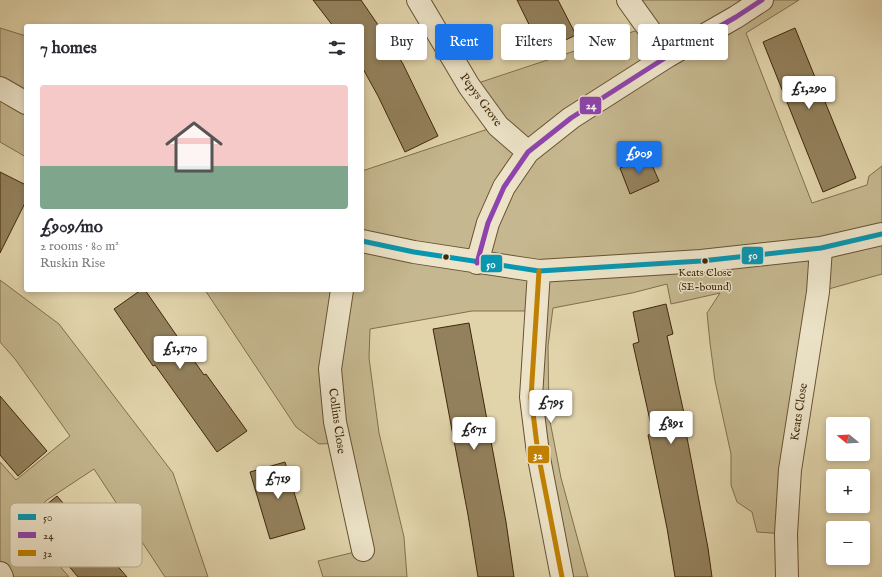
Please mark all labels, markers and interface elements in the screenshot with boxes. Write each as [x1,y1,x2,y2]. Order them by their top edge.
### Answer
chip: Buy [376,24,427,60]
chip: Rent [435,24,493,60]
chip: Filters [501,24,566,60]
chip: New [574,24,630,60]
chip: Apartment [638,24,728,60]
icon: filters [326,37,348,59]
text: 7 homes [40,38,97,59]
street label: Pepys Grove [456,70,506,131]
pin: £1,290 [776,76,842,110]
text: £1,290 [791,80,827,97]
line badge: 24 [579,96,602,115]
text: 24 [586,99,597,113]
icon: home [158,111,230,183]
pin: £909 [615,141,663,175]
text: £909 [626,145,652,162]
text: £909/mo [40,217,103,238]
text: 2 rooms · 80 m² [40,238,119,255]
line badge: 50 [741,246,764,265]
text: 50 [748,249,758,263]
unlabelled marker [441,252,451,262]
line badge: 50 [480,254,503,273]
text: Ruskin Rise [40,255,105,272]
marker: Keats Close (SE-bound) [700,256,710,266]
text: 50 [486,258,496,272]
place label: Keats Close (SE-bound) [678,266,732,294]
pin: £1,170 [147,336,213,370]
text: £1,170 [163,340,197,357]
street label: Keats Close [787,382,811,442]
street label: Collins Close [325,387,349,455]
pin: £795 [527,390,575,424]
text: £795 [538,394,564,411]
pin: £891 [647,411,695,445]
text: £891 [659,415,683,432]
pin: £671 [450,417,498,451]
north arrow [826,417,870,461]
map controls [826,417,870,565]
text: £671 [461,421,487,438]
line badge: 32 [527,445,550,464]
text: 32 [533,449,543,463]
pin: £719 [254,466,302,500]
button: + [826,469,870,513]
text: £719 [265,470,291,487]
legend [10,503,142,567]
text: 50 [43,511,52,525]
button: − [826,521,870,565]
text: 24 [43,529,54,543]
text: 32 [43,547,52,561]

